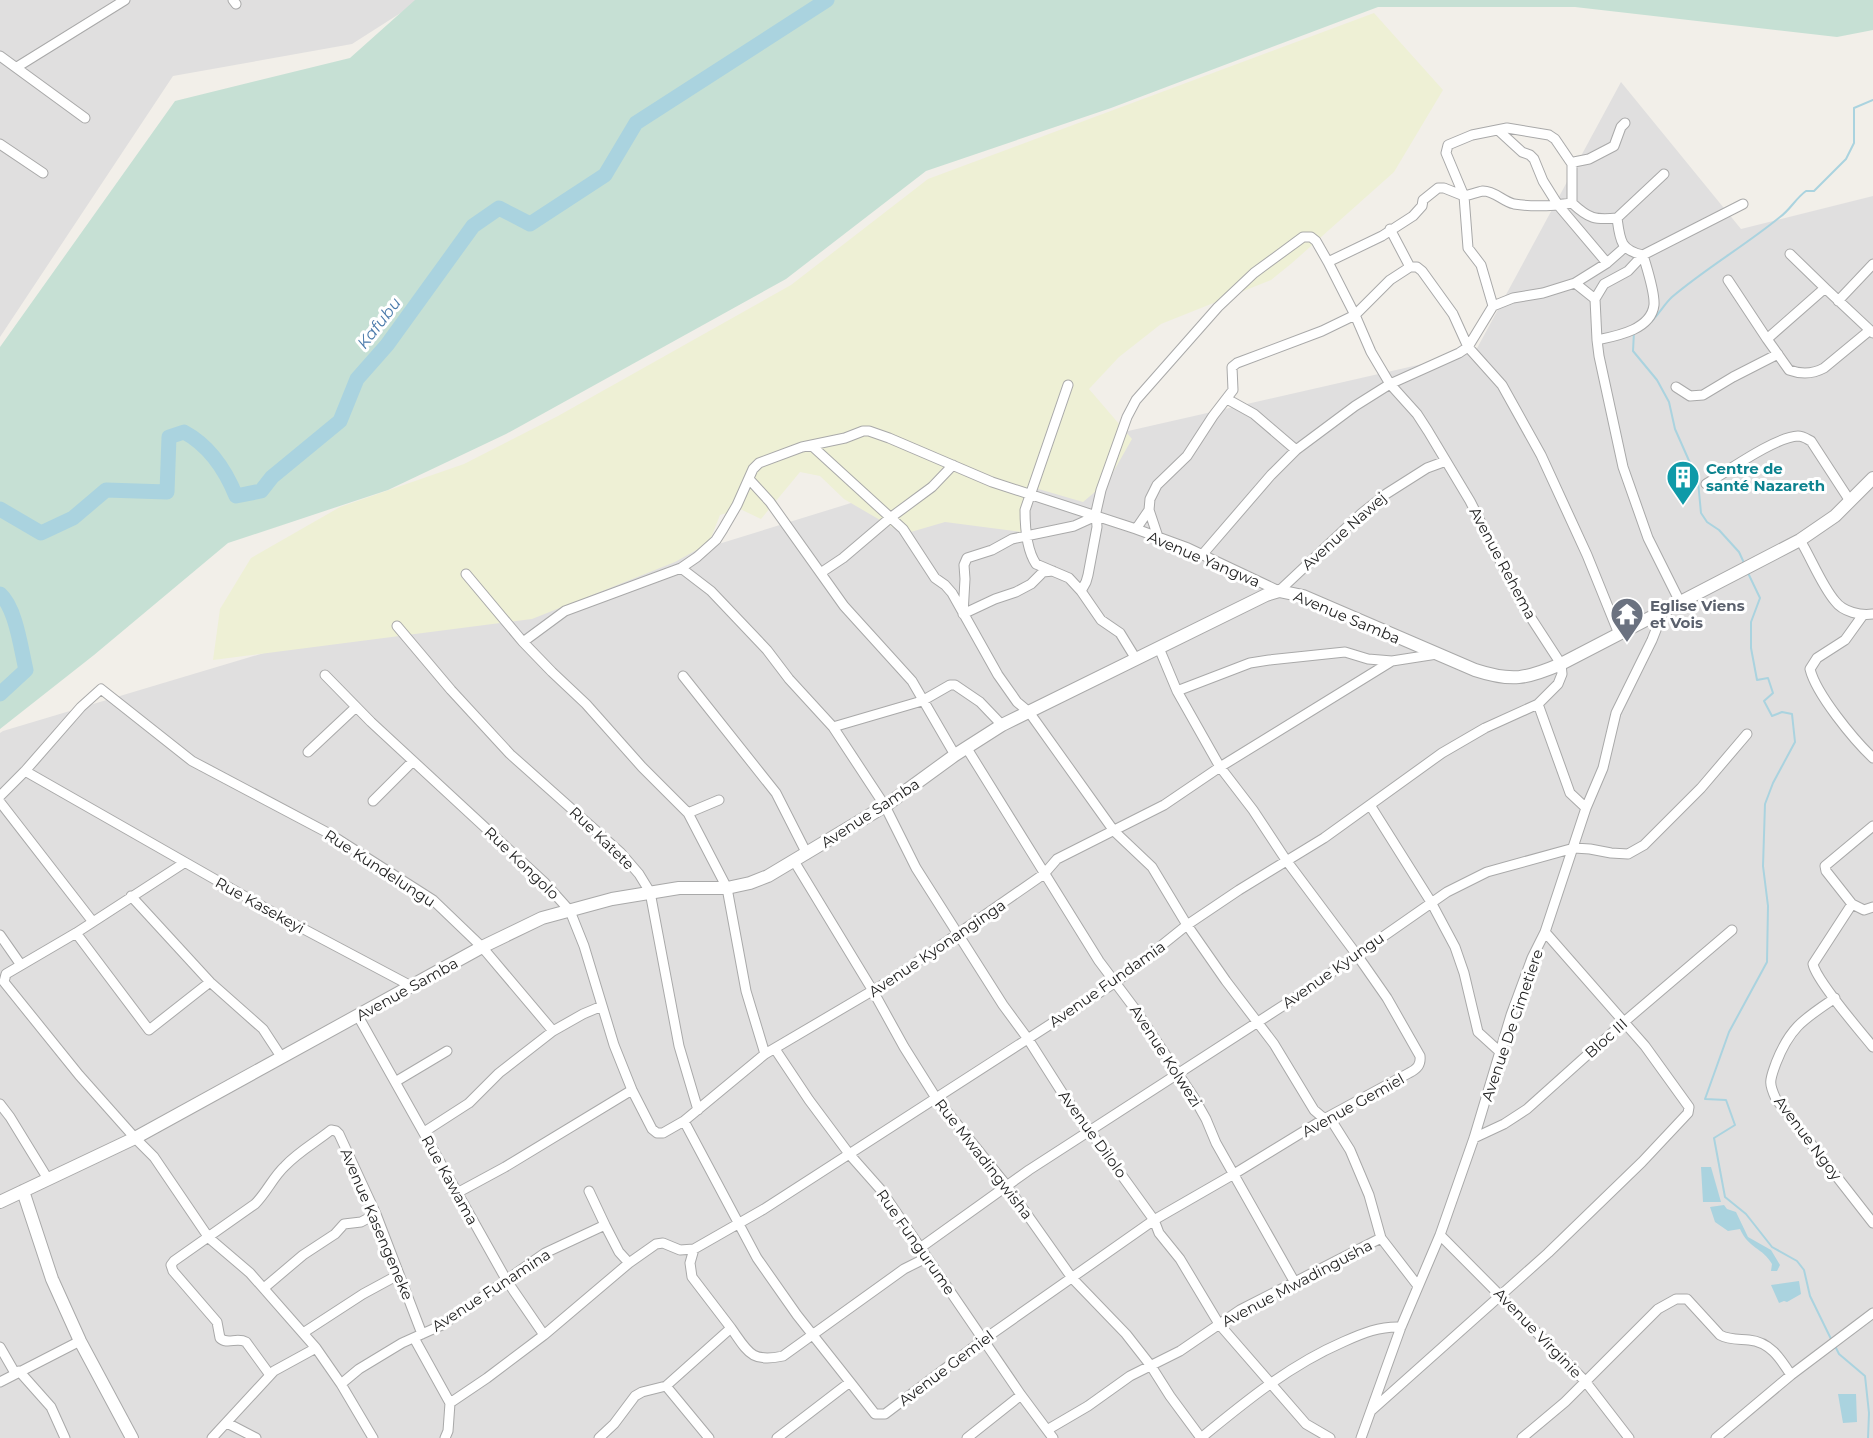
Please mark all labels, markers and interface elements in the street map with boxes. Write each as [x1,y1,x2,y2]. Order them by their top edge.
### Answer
water label: Kafubu [353,293,405,352]
building icon: Centre de santé Nazareth [1665,459,1701,506]
place label: Centre de santé Nazareth [1706,459,1825,495]
street label: Avenue Nawej [1298,488,1390,574]
street label: Avenue Rehema [1465,504,1541,622]
street label: Avenue Yangwa [1145,527,1263,591]
street label: Avenue Samba [1291,586,1403,648]
temple icon: Eglise Viens et Vois [1609,596,1645,643]
place label: Eglise Viens et Vois [1650,596,1745,632]
street label: Avenue Samba [817,774,923,852]
street label: Rue Katete [566,802,638,874]
street label: Rue Kongolo [481,823,563,903]
street label: Rue Kundelungu [321,825,439,911]
street label: Rue Kasekeyi [212,873,308,937]
street label: Avenue Kyonanginga [865,895,1009,1001]
street label: Avenue Kyungu [1278,928,1388,1012]
street label: Avenue Fundamia [1045,937,1169,1031]
street label: Avenue De Cimetiere [1477,946,1547,1104]
street label: Avenue Samba [353,953,461,1025]
street label: Avenue Kolwezi [1126,1001,1206,1111]
street label: Bloc III [1581,1014,1631,1062]
street label: Avenue Gemiel [1298,1069,1408,1141]
street label: Avenue Dilolo [1055,1086,1131,1182]
street label: Avenue Ngoy [1770,1092,1846,1184]
street label: Rue Mwadingwisha [931,1095,1037,1223]
street label: Rue Kawama [418,1132,482,1228]
street label: Avenue Kasengeneke [336,1145,418,1303]
street label: Rue Fungurume [872,1185,960,1299]
street label: Avenue Mwadingusha [1219,1235,1375,1331]
street label: Avenue Funamina [428,1245,554,1335]
street label: Avenue Virginie [1490,1284,1586,1382]
street label: Avenue Gemiel [895,1326,997,1410]

